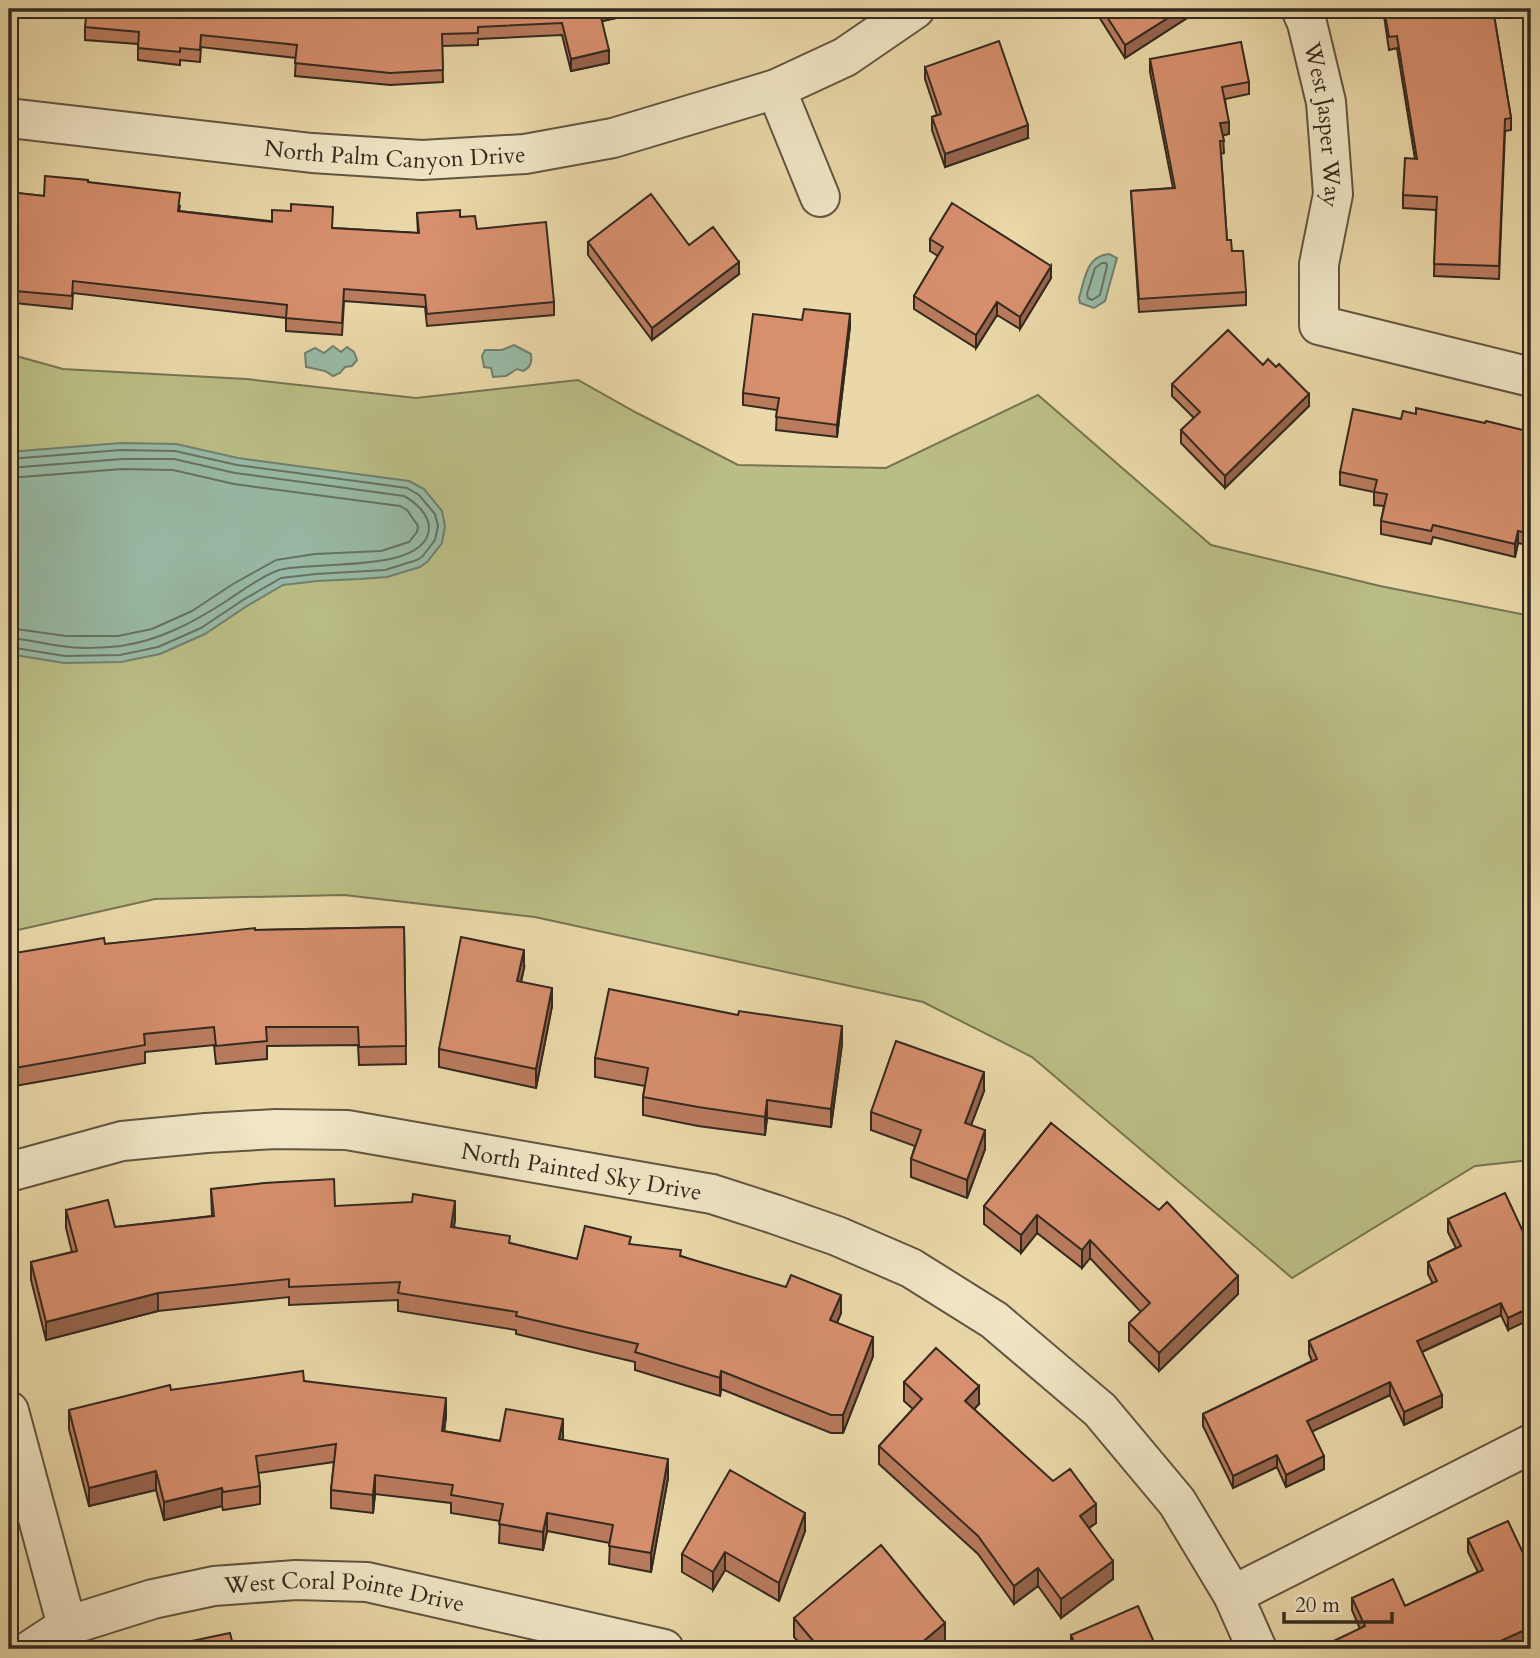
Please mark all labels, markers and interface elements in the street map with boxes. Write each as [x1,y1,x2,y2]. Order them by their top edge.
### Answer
street label: West Jasper Way [1296,38,1349,211]
street label: North Palm Canyon Drive [263,132,526,176]
street label: North Painted Sky Drive [459,1135,704,1207]
street label: West Coral Pointe Drive [222,1564,468,1619]
scale bar [1284,1581,1393,1625]
text: 20 m [1295,1591,1340,1620]

